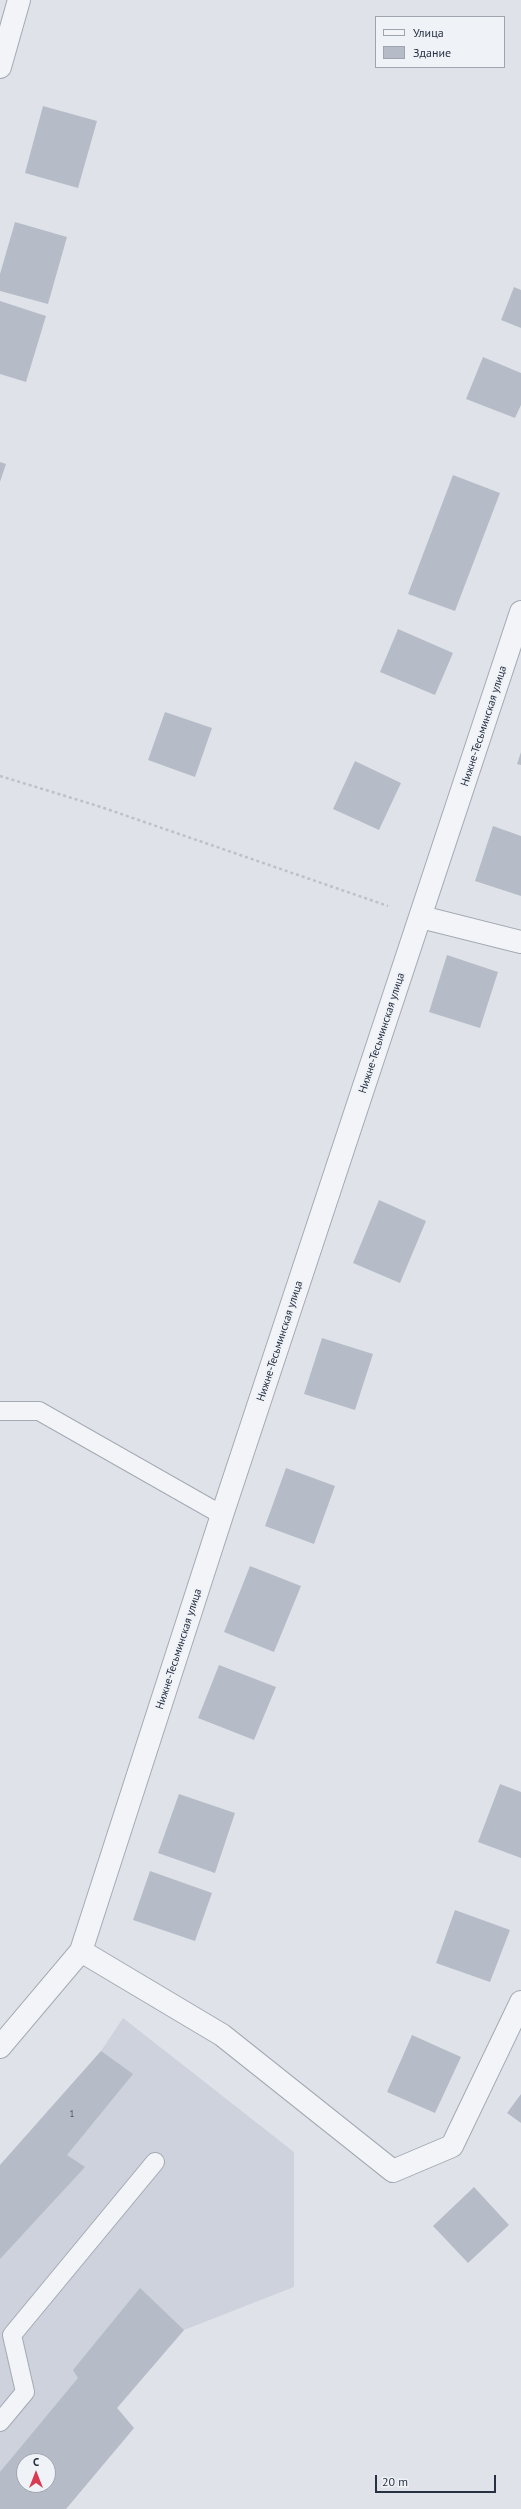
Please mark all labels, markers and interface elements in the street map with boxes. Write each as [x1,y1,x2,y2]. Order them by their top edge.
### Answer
legend [375,16,505,68]
text: Улица [413,25,444,40]
text: Здание [413,45,451,60]
street label: Нижне-Тесьминская улица [458,664,510,788]
street label: Нижне-Тесьминская улица [356,971,408,1095]
street label: Нижне-Тесьминская улица [254,1279,306,1403]
street label: Нижне-Тесьминская улица [153,1587,205,1711]
house number: 1 [70,2109,74,2119]
north arrow [16,2453,56,2493]
text: С [33,2455,39,2469]
scale bar [377,2467,498,2493]
text: 20 m [382,2474,408,2489]

